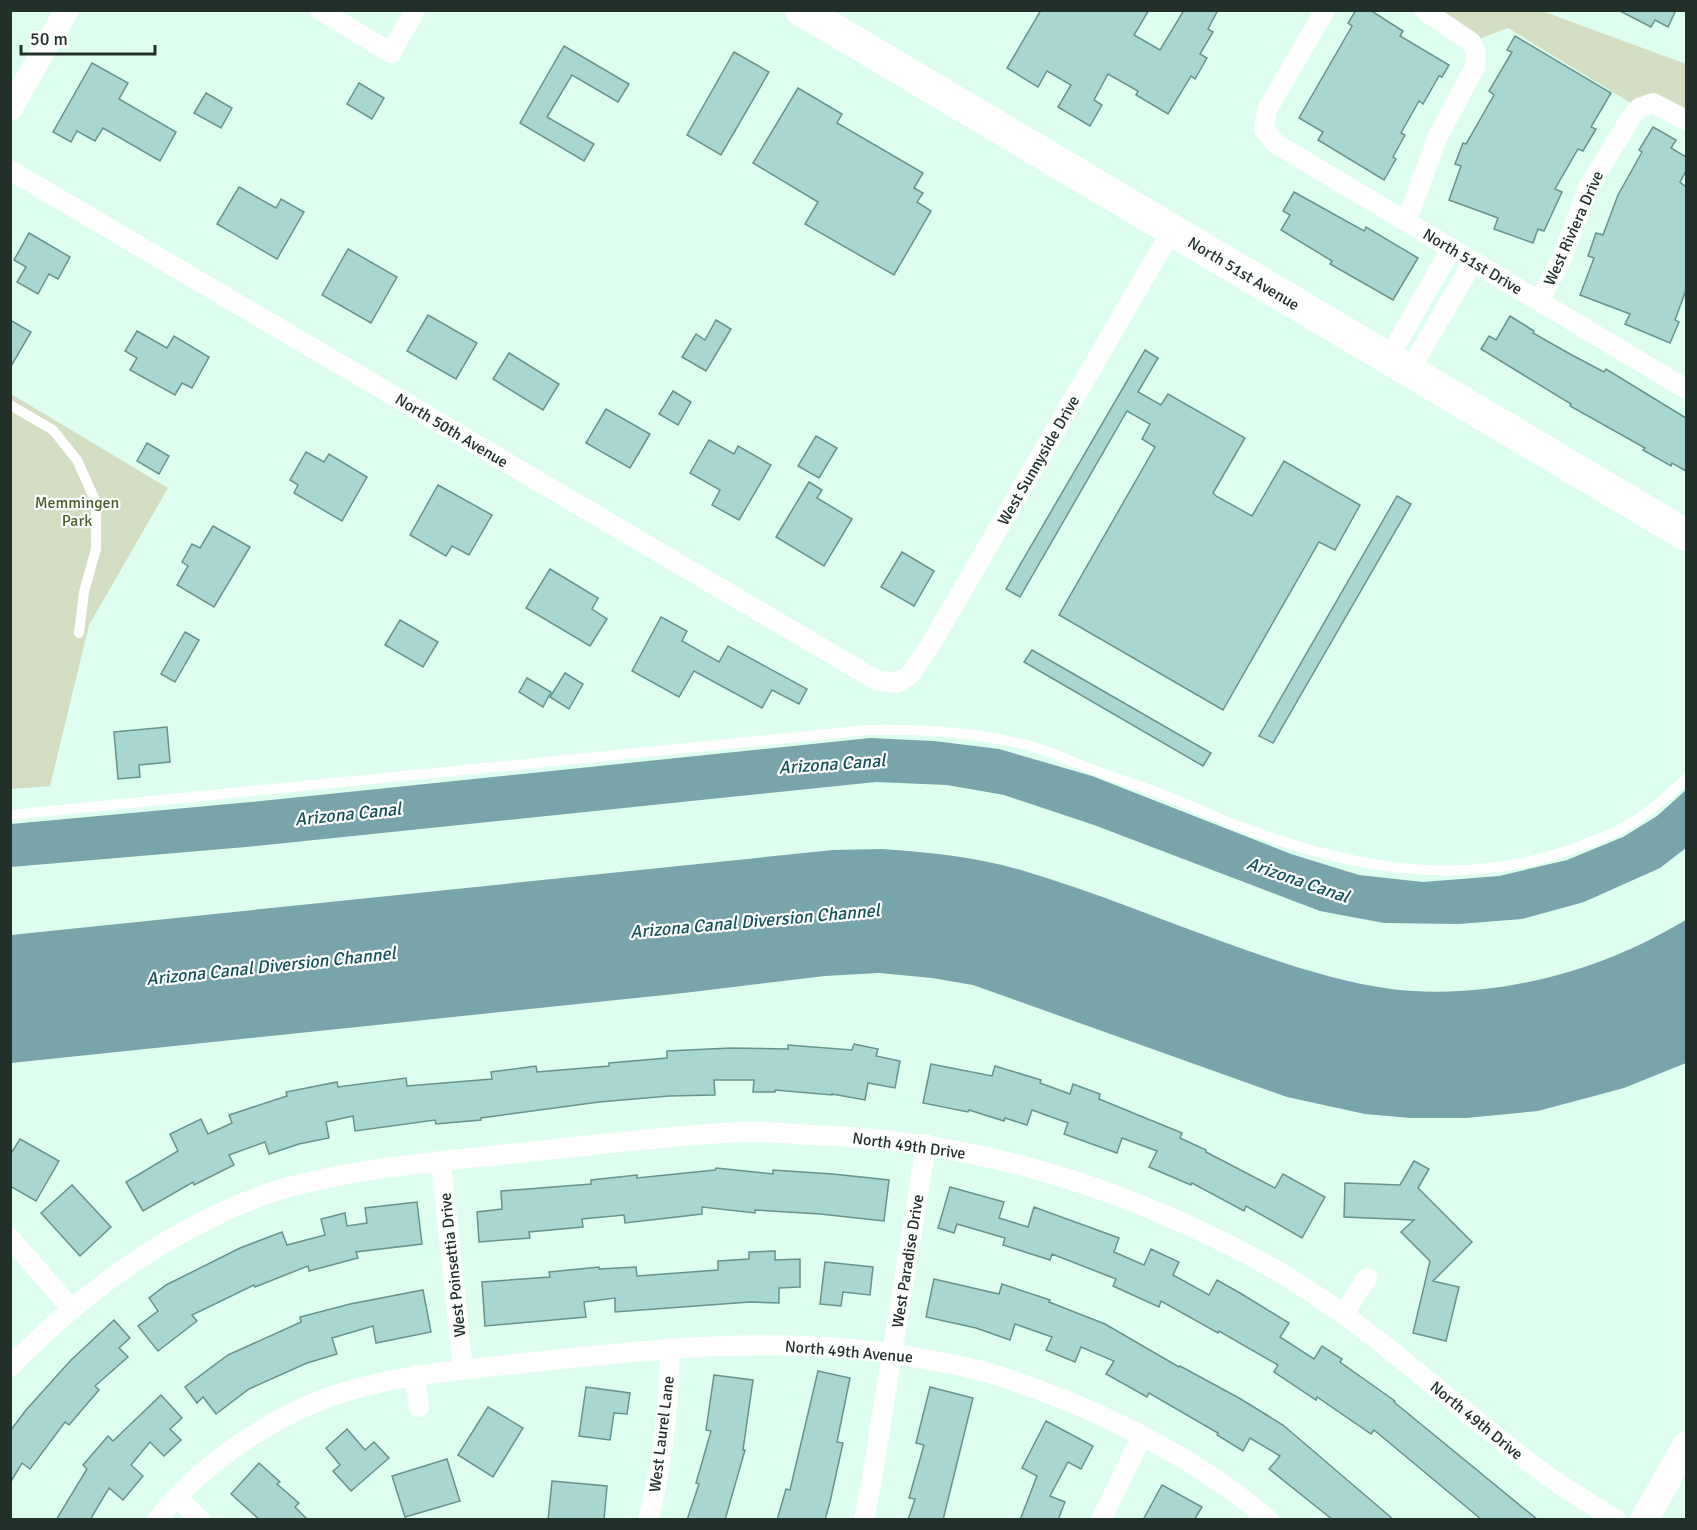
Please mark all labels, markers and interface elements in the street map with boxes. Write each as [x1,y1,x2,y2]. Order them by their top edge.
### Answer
scale bar [21,18,154,56]
text: 50 m [30,28,68,50]
street label: West Riviera Drive [1540,168,1608,289]
street label: North 51st Drive [1419,224,1526,299]
street label: North 51st Avenue [1184,233,1303,315]
street label: North 50th Avenue [391,389,512,472]
street label: West Sunnyside Drive [994,392,1084,529]
park label: Memmingen Park [35,493,119,531]
water label: Arizona Canal [778,749,888,779]
water label: Arizona Canal [294,797,404,831]
water label: Arizona Canal [1244,852,1354,908]
water label: Arizona Canal Diversion Channel [629,899,882,943]
water label: Arizona Canal Diversion Channel [145,942,398,990]
street label: North 49th Drive [851,1128,967,1164]
street label: West Poinsettia Drive [435,1192,471,1338]
street label: West Paradise Drive [888,1193,928,1329]
street label: North 49th Avenue [784,1336,914,1368]
street label: West Laurel Lane [645,1375,679,1493]
street label: North 49th Drive [1426,1377,1527,1464]

